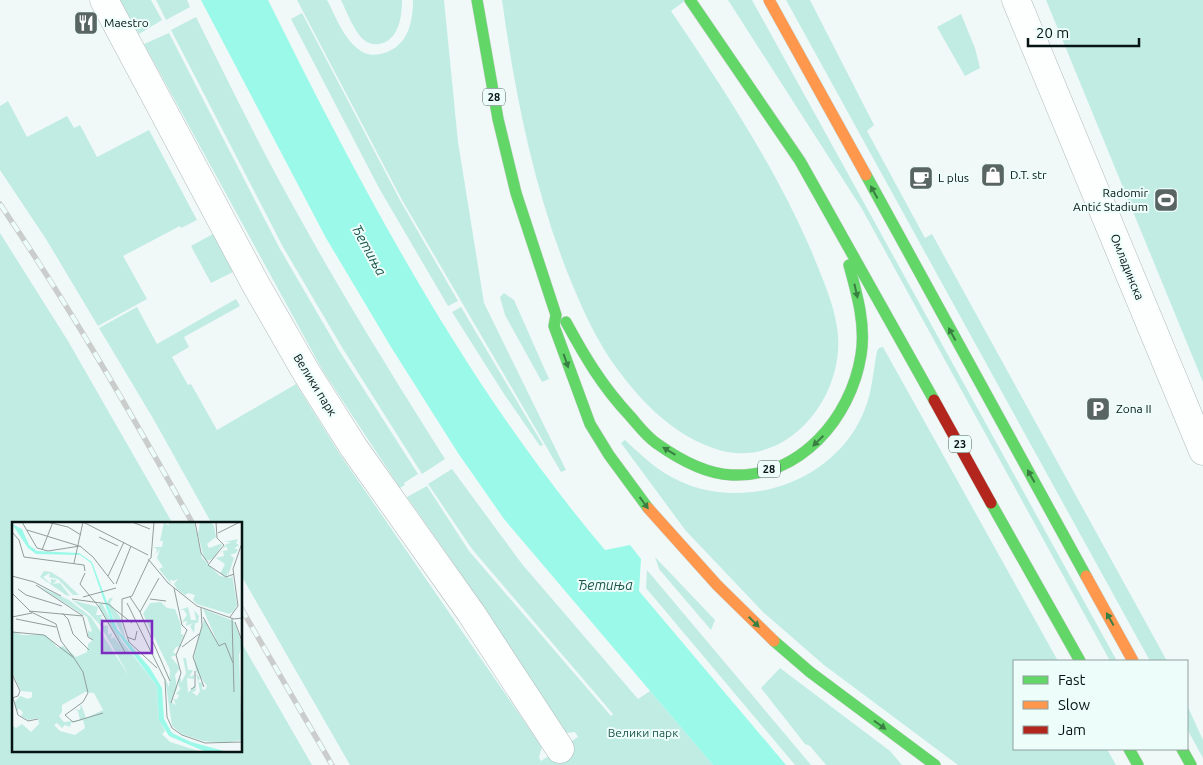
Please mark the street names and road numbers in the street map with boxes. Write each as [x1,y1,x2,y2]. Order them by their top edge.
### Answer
road number: 28 [483,88,505,105]
street label: Омладинска [1108,232,1147,302]
street label: Велики парк [291,351,340,418]
road number: 23 [949,436,971,452]
road number: 28 [758,460,780,478]

